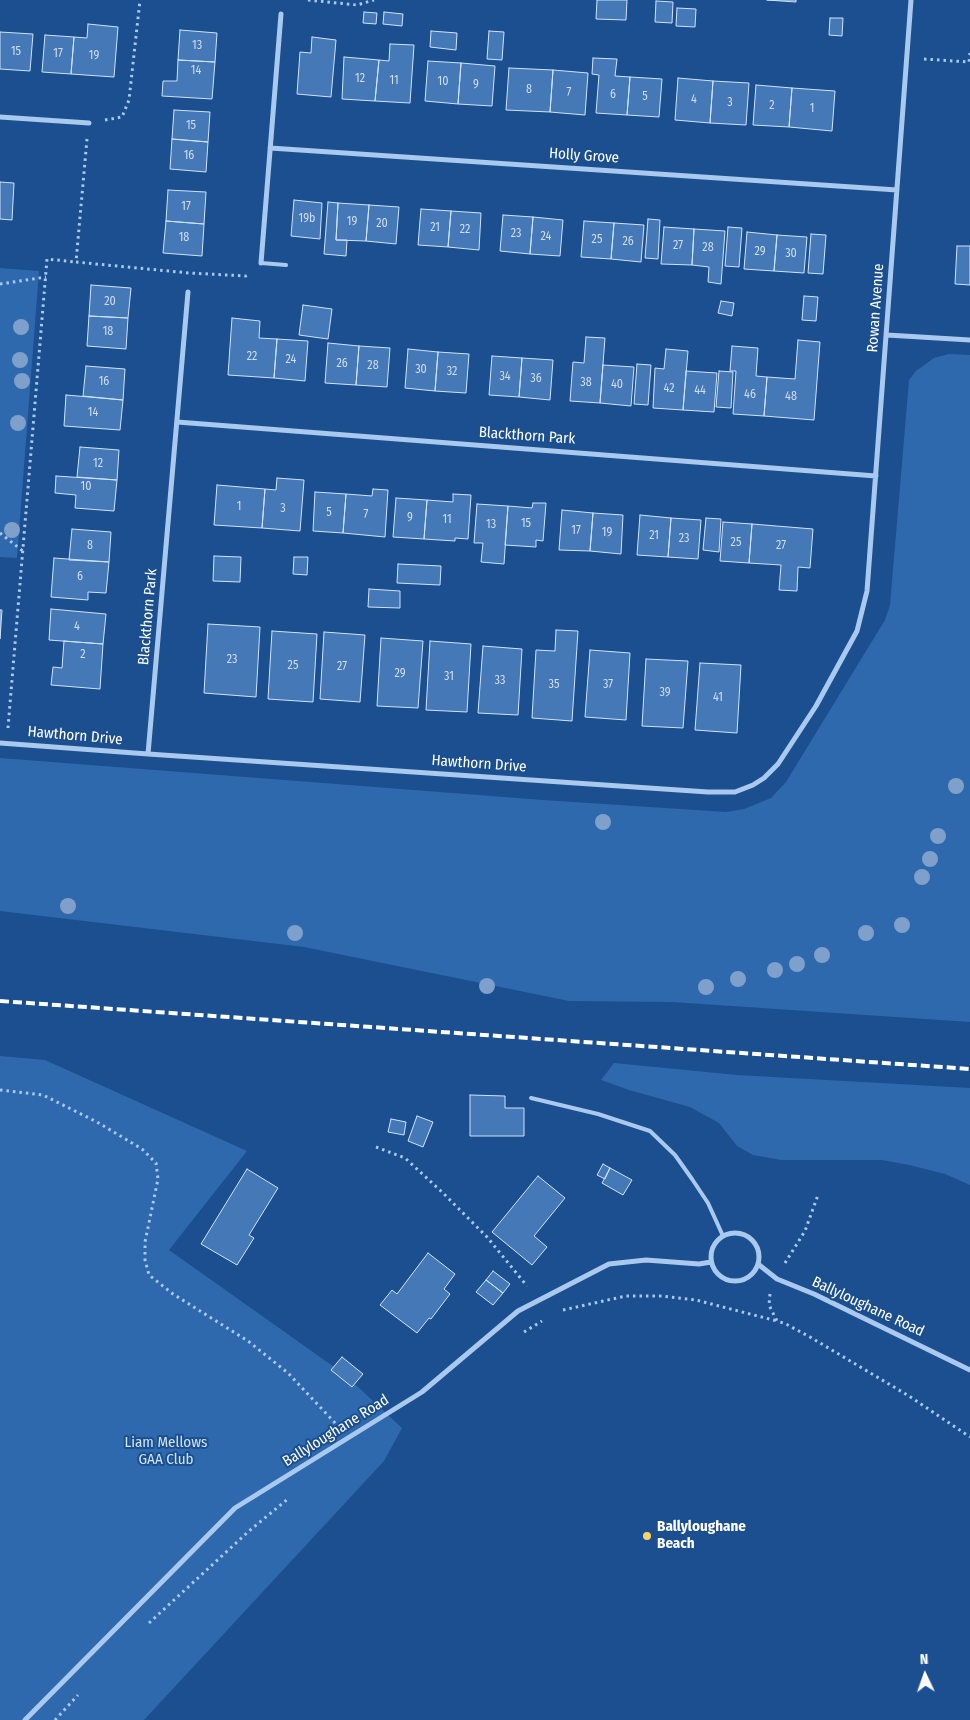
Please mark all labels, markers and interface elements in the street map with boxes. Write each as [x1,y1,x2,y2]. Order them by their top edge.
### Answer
house number: 13 [192,39,202,53]
house number: 15 [11,45,21,59]
house number: 17 [53,47,63,61]
house number: 19 [89,49,99,63]
house number: 14 [191,64,201,78]
house number: 12 [355,72,365,86]
house number: 11 [389,74,399,88]
house number: 10 [438,75,448,89]
house number: 9 [473,78,479,92]
house number: 8 [526,83,532,97]
house number: 7 [567,86,571,100]
house number: 6 [610,88,616,102]
house number: 5 [642,90,648,104]
house number: 4 [691,93,697,107]
house number: 3 [727,96,733,110]
house number: 2 [769,99,775,113]
house number: 1 [810,102,814,116]
house number: 15 [186,119,196,133]
street label: Holly Grove [548,145,620,167]
house number: 16 [184,149,194,163]
house number: 17 [181,200,191,214]
house number: 19b [299,212,315,226]
house number: 19 [347,215,357,229]
house number: 20 [376,217,388,231]
house number: 21 [430,221,440,235]
house number: 22 [460,223,470,237]
house number: 23 [511,227,521,241]
house number: 24 [541,230,551,244]
house number: 18 [179,231,189,245]
house number: 25 [592,233,602,247]
house number: 26 [622,235,634,249]
house number: 27 [673,239,683,253]
house number: 28 [702,241,714,255]
house number: 29 [754,245,766,259]
house number: 30 [785,247,797,261]
street label: Rowan Avenue [864,263,888,353]
house number: 20 [104,295,116,309]
house number: 18 [103,325,113,339]
house number: 22 [247,350,257,364]
house number: 24 [286,353,296,367]
house number: 26 [336,357,348,371]
house number: 28 [367,359,379,373]
house number: 30 [415,363,427,377]
house number: 32 [447,365,457,379]
house number: 34 [499,370,511,384]
house number: 36 [530,372,542,386]
house number: 16 [99,375,109,389]
house number: 38 [580,376,592,390]
house number: 40 [611,378,623,392]
house number: 42 [664,382,674,396]
house number: 44 [694,384,706,398]
house number: 46 [744,388,756,402]
house number: 48 [785,390,797,404]
house number: 14 [88,406,98,420]
street label: Blackthorn Park [478,424,576,448]
house number: 12 [93,457,103,471]
house number: 10 [81,480,91,494]
house number: 1 [237,500,241,514]
house number: 3 [280,502,286,516]
house number: 5 [326,506,332,520]
house number: 7 [364,508,368,522]
house number: 9 [407,511,413,525]
house number: 11 [442,513,452,527]
house number: 15 [521,517,531,531]
house number: 13 [486,518,496,532]
house number: 17 [571,524,581,538]
house number: 19 [602,526,612,540]
house number: 21 [649,529,659,543]
house number: 23 [679,532,689,546]
house number: 25 [731,536,741,550]
house number: 8 [87,539,93,553]
house number: 27 [776,539,786,553]
street label: Blackthorn Park [135,568,161,666]
house number: 6 [77,570,83,584]
house number: 4 [74,620,80,634]
house number: 2 [80,648,86,662]
house number: 23 [227,653,237,667]
house number: 25 [288,659,298,673]
house number: 27 [337,660,347,674]
house number: 29 [394,667,406,681]
house number: 31 [444,670,454,684]
house number: 33 [495,674,505,688]
house number: 35 [549,678,559,692]
house number: 37 [603,678,613,692]
house number: 39 [659,686,671,700]
house number: 41 [713,691,723,705]
street label: Hawthorn Drive [27,723,123,749]
street label: Hawthorn Drive [431,752,527,776]
street label: Ballyloughane Road [809,1273,927,1341]
street label: Ballyloughane Road [280,1391,392,1471]
park label: Liam Mellows GAA Club [125,1434,207,1469]
place label: Ballyloughane Beach [657,1518,746,1553]
marker: Ballyloughane Beach [641,1530,653,1542]
north arrow [900,1650,950,1700]
text: N [920,1651,929,1668]

